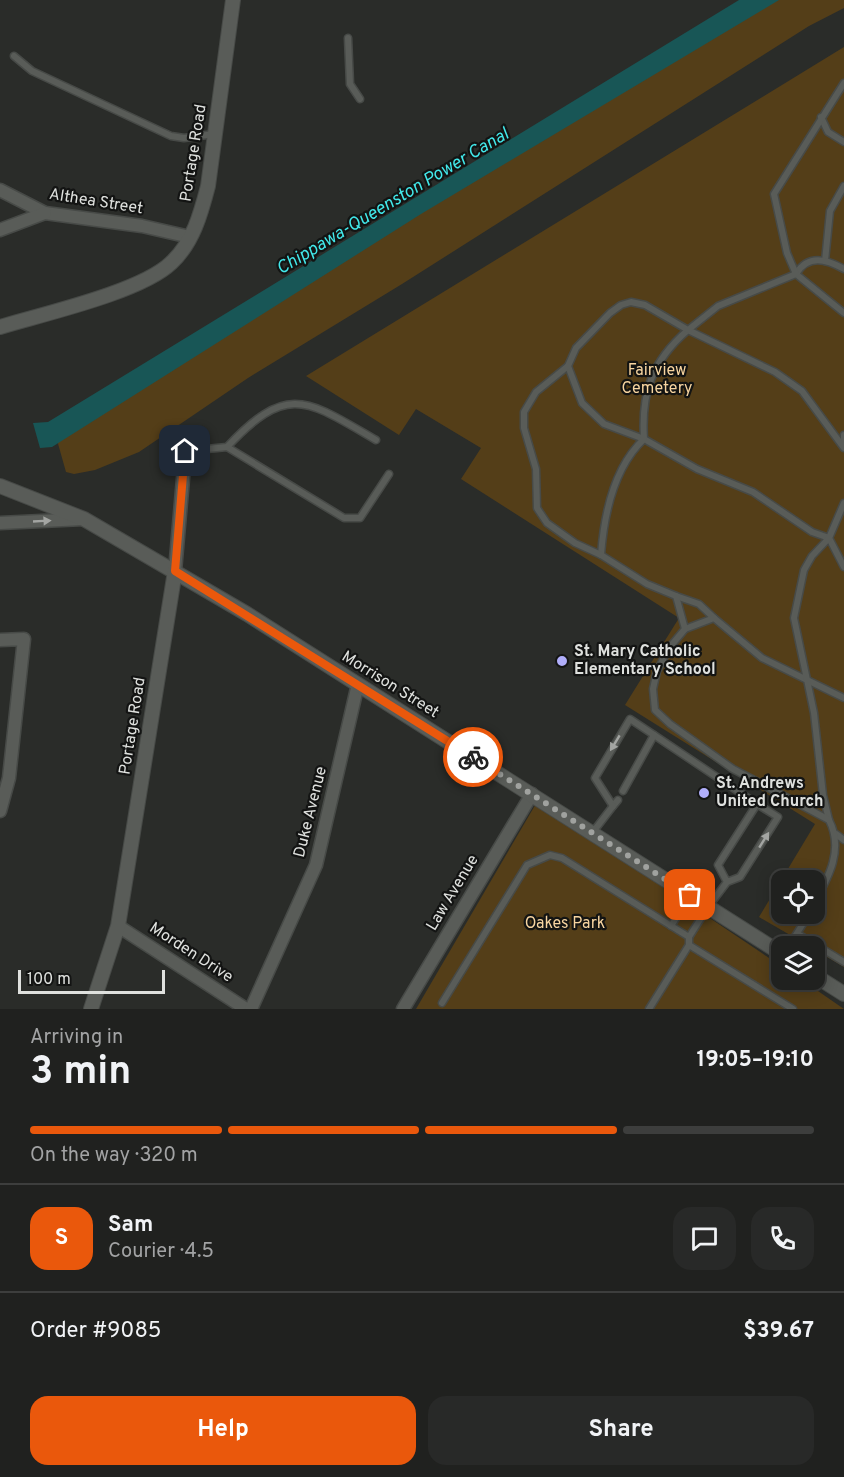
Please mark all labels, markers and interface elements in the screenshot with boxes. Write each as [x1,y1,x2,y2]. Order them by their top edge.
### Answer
street label: Portage Road [176,103,212,203]
water label: Chippawa-Queenston Power Canal [273,123,515,281]
street label: Althea Street [48,185,144,219]
park label: Fairview Cemetery [622,361,692,399]
pin [159,425,210,476]
icon: home [168,434,201,467]
one-way arrow [33,516,52,525]
place label: St. Mary Catholic Elementary School [574,642,716,680]
street label: Morrison Street [338,647,442,723]
marker: St. Mary Catholic Elementary School [555,654,569,668]
street label: Portage Road [115,676,151,776]
courier [443,727,503,787]
one-way arrow [610,735,621,751]
icon: bike [457,741,490,774]
street label: Duke Avenue [290,764,332,860]
place label: St. Andrews United Church [716,774,824,812]
marker: St. Andrews United Church [697,786,711,800]
one-way arrow [759,832,770,848]
street label: Law Avenue [422,851,484,935]
pin [664,869,715,920]
map controls [771,870,825,990]
button: locate [771,870,825,924]
icon: bag [673,878,706,911]
park label: Oakes Park [525,914,605,934]
street label: Morden Drive [145,918,237,988]
button: layers [771,936,825,990]
scale bar [18,967,165,994]
text: 100 m [27,970,71,990]
text: Arriving in [30,1025,123,1051]
text: 19:05–19:10 [696,1047,814,1074]
text: 3 min [30,1049,131,1098]
text: On the way · 320 m [30,1143,198,1169]
button: chat [673,1207,736,1270]
button: phone [751,1207,814,1270]
text: Sam [108,1212,153,1239]
text: S [55,1225,68,1252]
text: Courier · 4.5 [108,1239,214,1265]
text: Order #9085 [30,1318,162,1345]
text: $39.67 [743,1318,814,1345]
button: Help [30,1396,416,1465]
button: Share [428,1396,814,1465]

